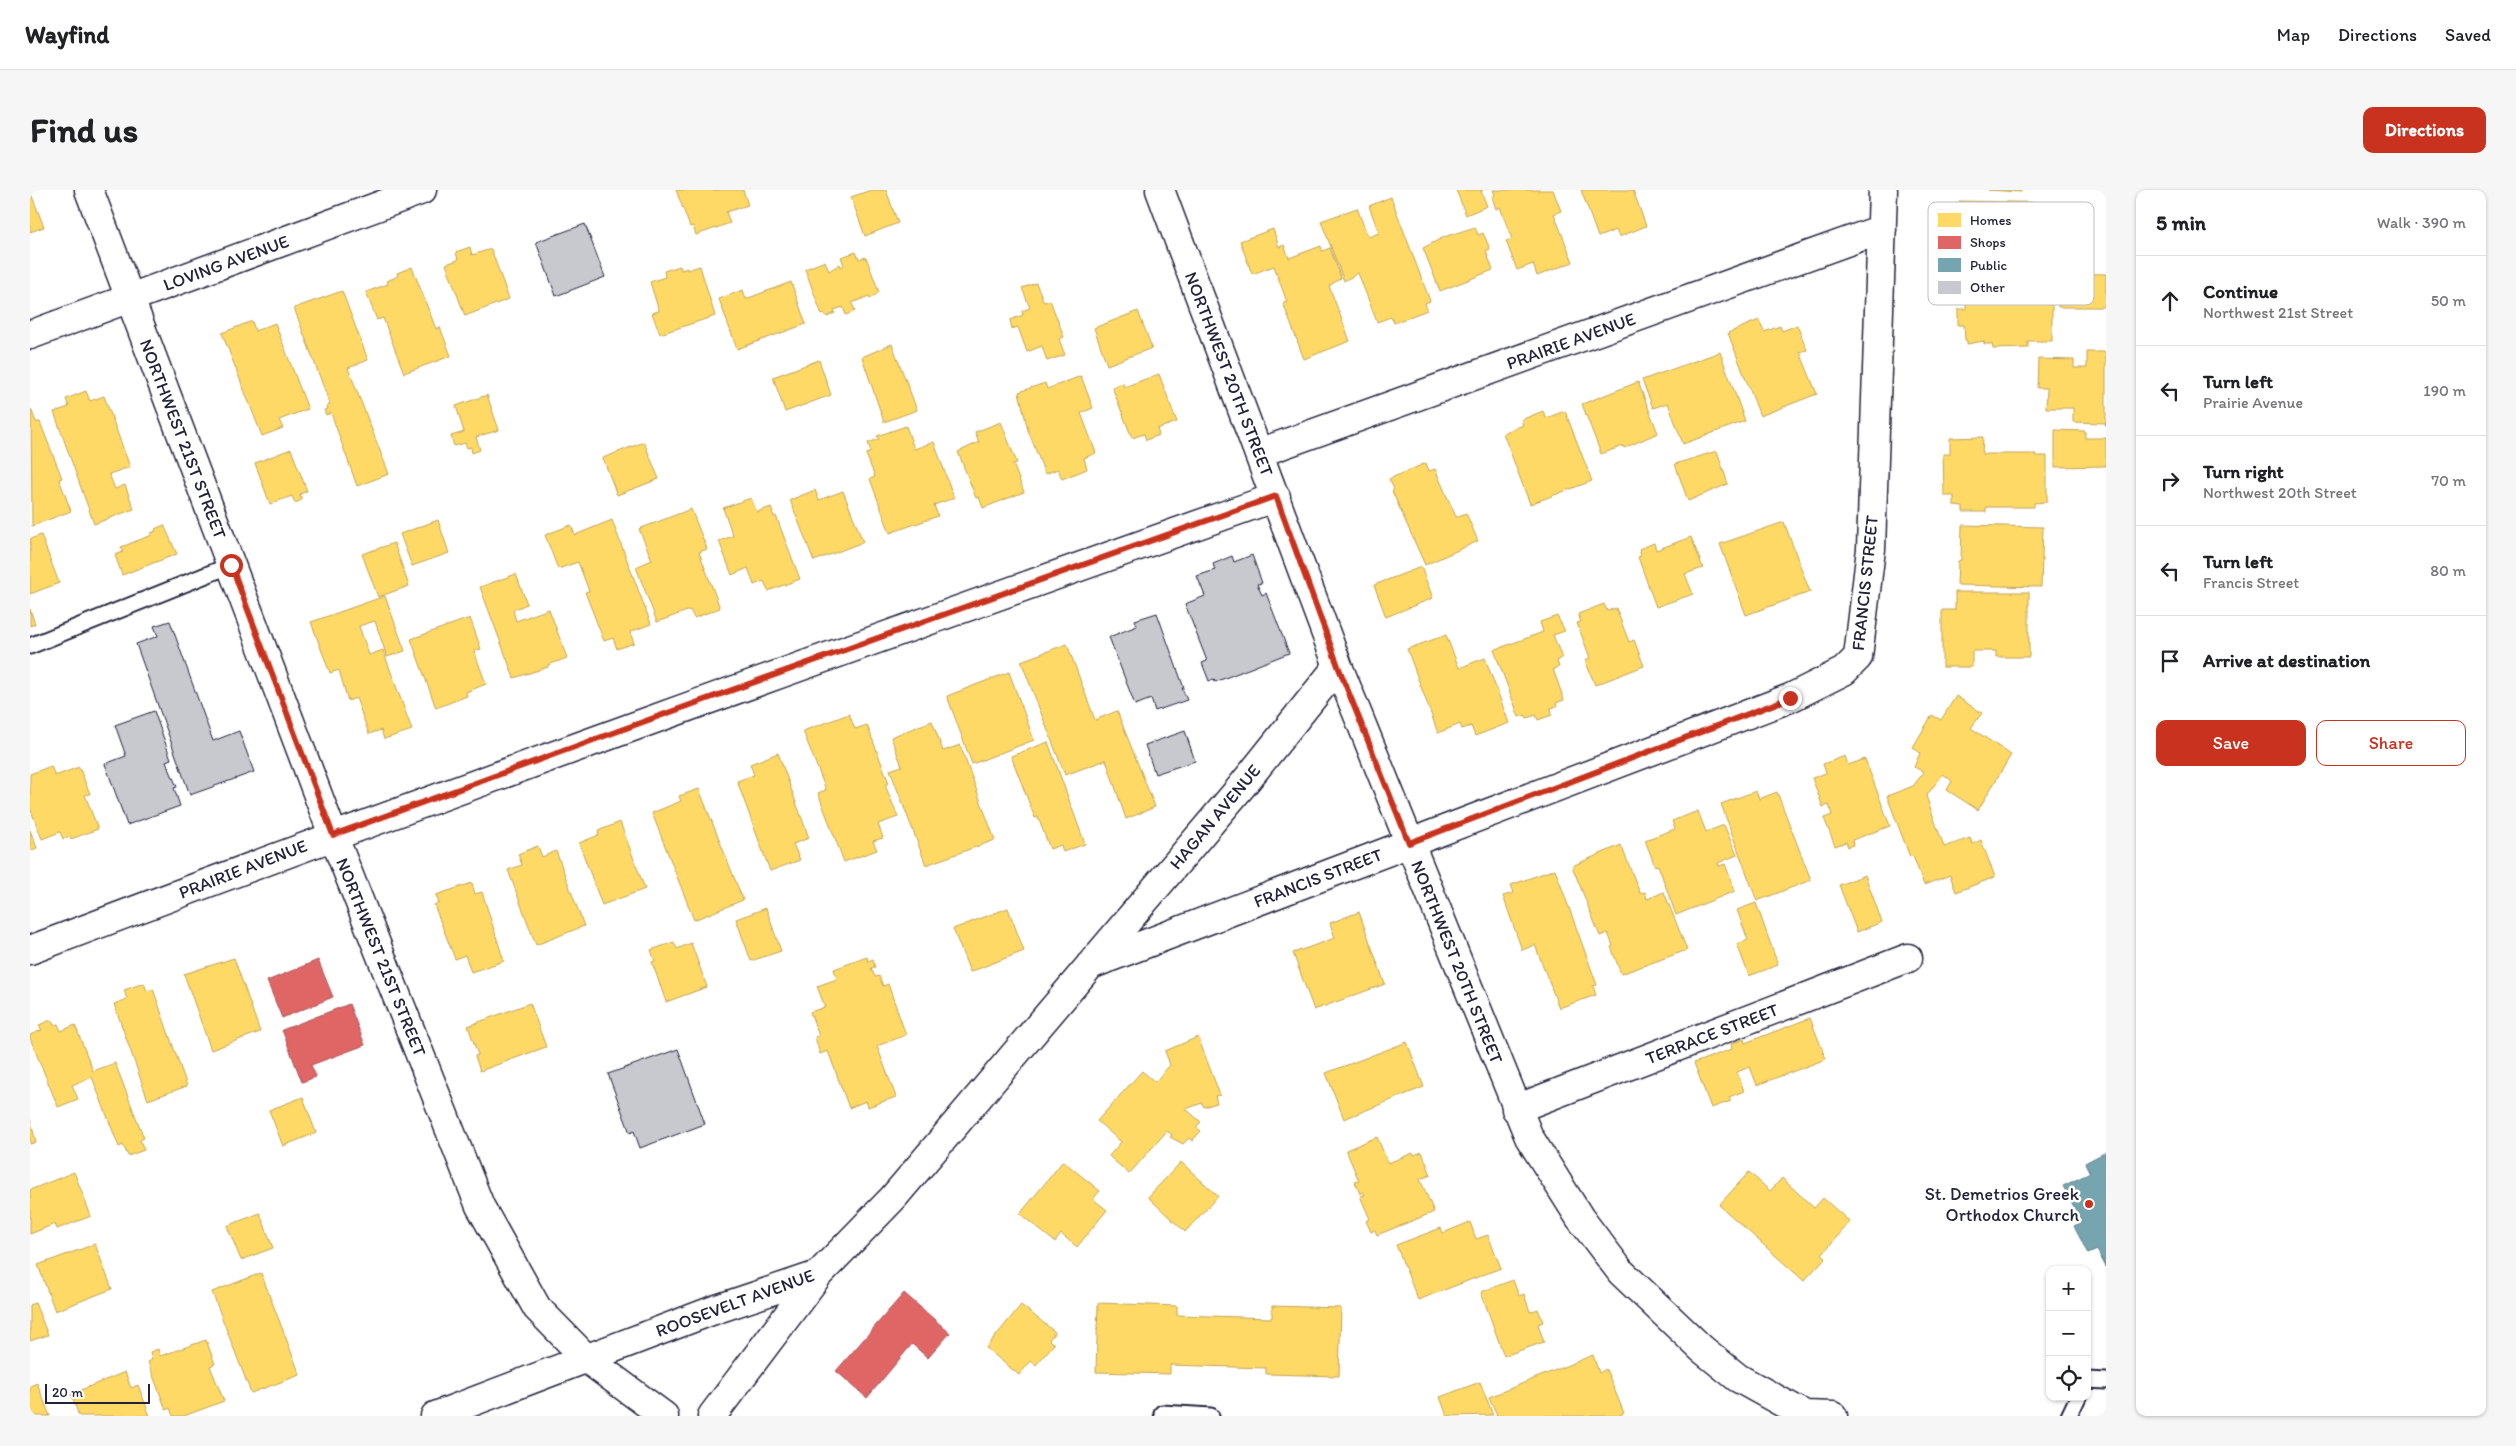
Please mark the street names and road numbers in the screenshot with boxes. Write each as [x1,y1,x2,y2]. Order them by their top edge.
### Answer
street label: LOVING AVENUE [160,230,292,296]
street label: NORTHWEST 20TH STREET [1180,269,1278,479]
street label: PRAIRIE AVENUE [1503,307,1639,375]
street label: NORTHWEST 21ST STREET [135,336,231,542]
street label: FRANCIS STREET [1847,514,1883,652]
street label: HAGAN AVENUE [1165,760,1265,874]
street label: PRAIRIE AVENUE [176,834,310,904]
street label: FRANCIS STREET [1251,843,1385,913]
street label: NORTHWEST 21ST STREET [331,855,431,1059]
street label: NORTHWEST 20TH STREET [1406,857,1508,1067]
street label: TERRACE STREET [1642,999,1782,1069]
street label: ROOSEVELT AVENUE [653,1264,817,1342]

